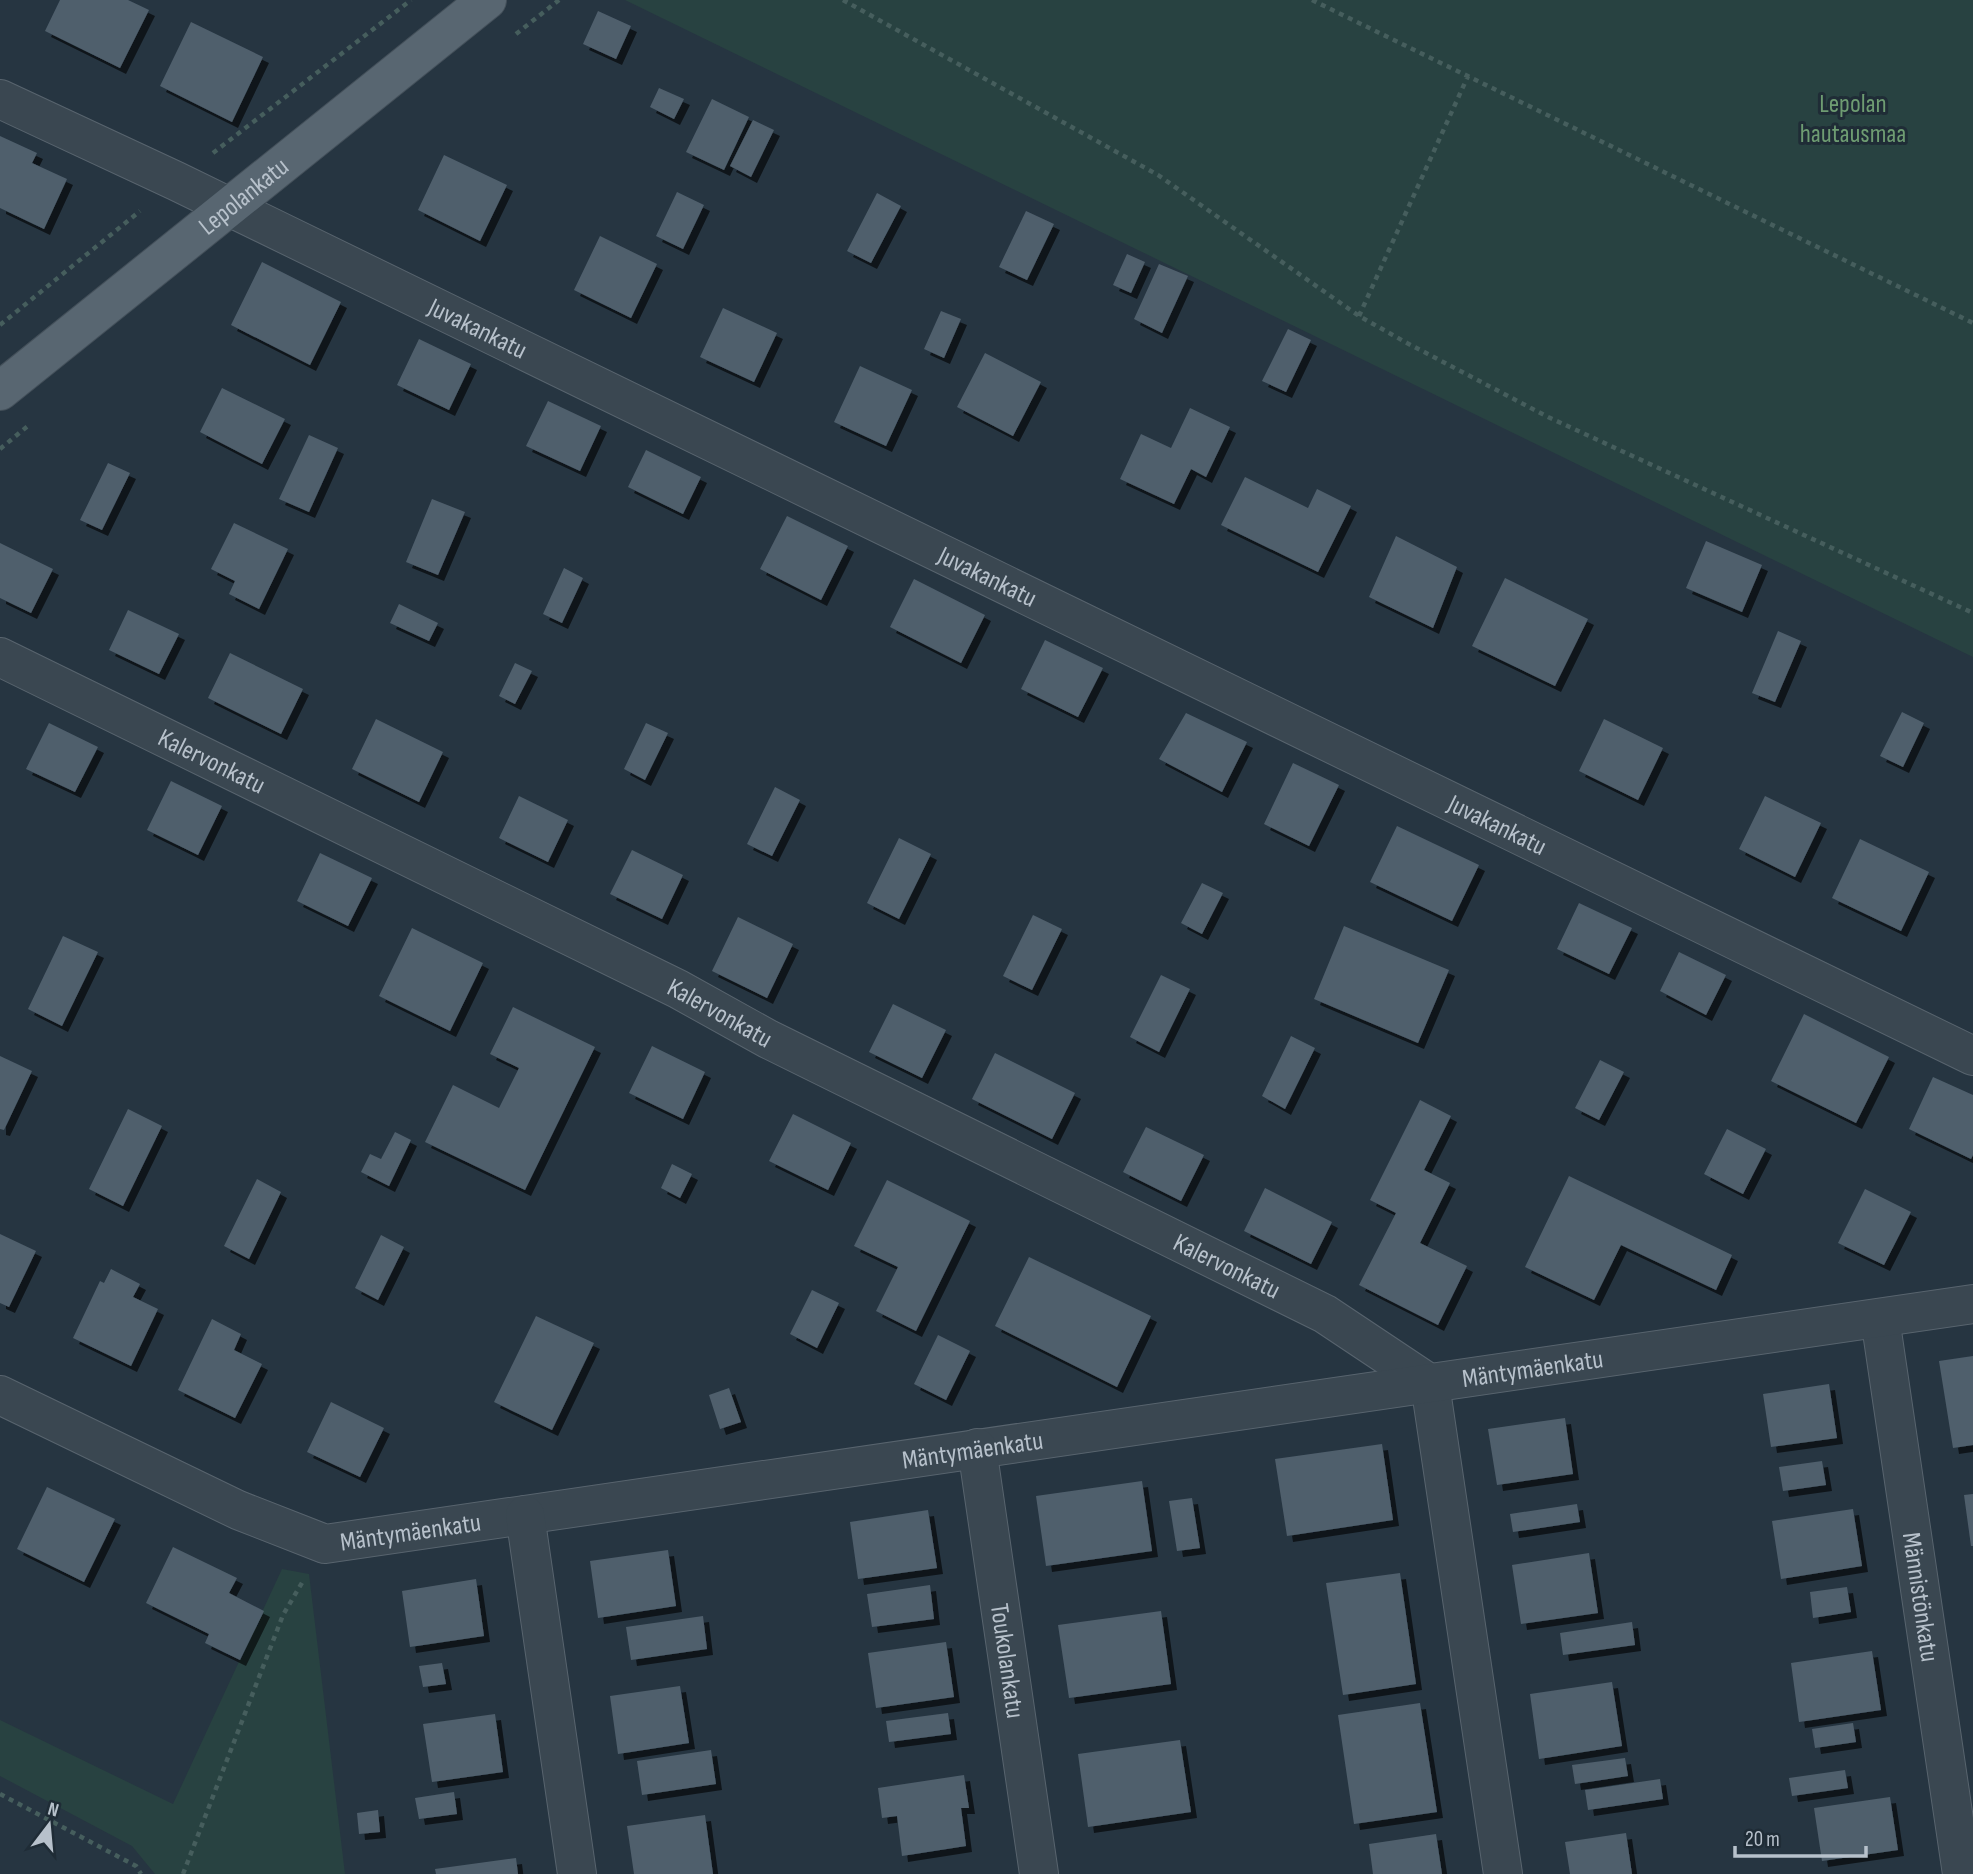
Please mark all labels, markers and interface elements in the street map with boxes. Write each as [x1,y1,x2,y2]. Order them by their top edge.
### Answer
park label: Lepolan hautausmaa [1800,89,1906,150]
street label: Lepolankatu [193,152,295,242]
street label: Juvakankatu [422,292,532,366]
street label: Juvakankatu [932,540,1041,615]
street label: Kalervonkatu [153,723,270,801]
street label: Juvakankatu [1442,788,1551,863]
street label: Kalervonkatu [662,972,777,1055]
street label: Kalervonkatu [1168,1228,1285,1306]
street label: Mäntymäenkatu [1460,1344,1605,1395]
street label: Mäntymäenkatu [900,1426,1045,1477]
street label: Mäntymäenkatu [338,1507,483,1559]
street label: Männistönkatu [1895,1530,1945,1664]
street label: Toukolankatu [983,1602,1030,1720]
north arrow [14,1790,84,1860]
text: N [45,1798,61,1823]
scale bar [1735,1814,1866,1858]
text: 20 m [1745,1827,1780,1852]

